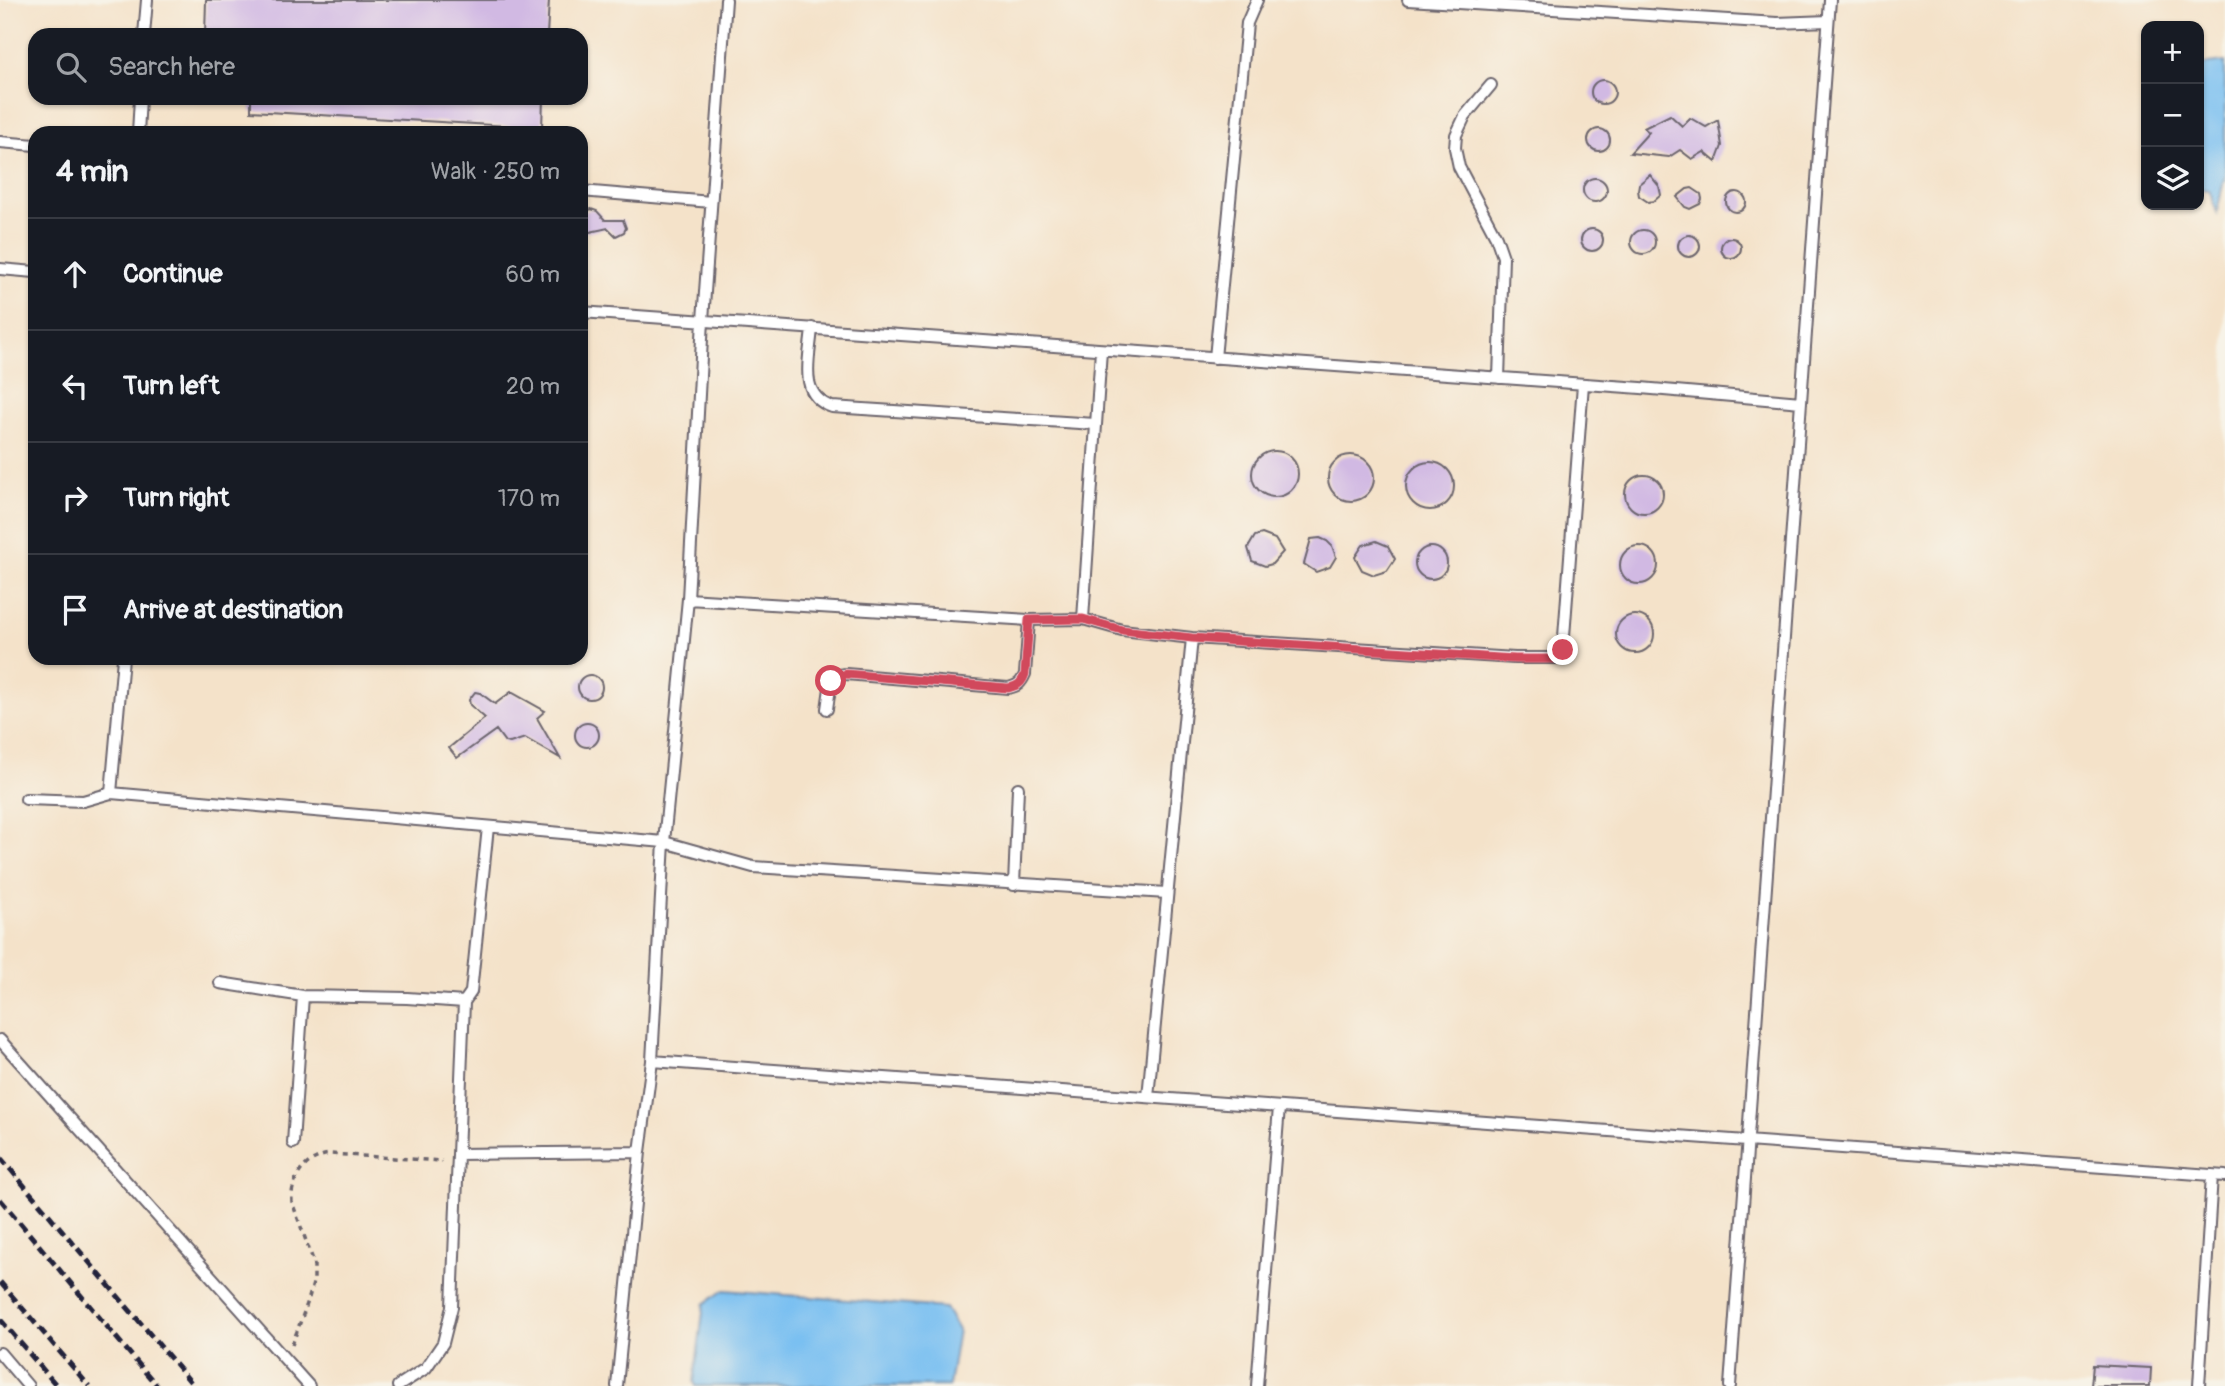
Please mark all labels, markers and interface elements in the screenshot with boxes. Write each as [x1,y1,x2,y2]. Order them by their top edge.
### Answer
map controls [2141,21,2204,210]
button: + [2141,21,2204,84]
search box [28,28,588,105]
icon: search [52,48,90,86]
text: Search here [108,51,235,83]
button: − [2141,84,2204,147]
button: layers [2141,147,2204,210]
text: 4 min [56,153,129,190]
text: Walk · 250 m [431,157,560,186]
icon: ahead [56,255,94,293]
text: Continue [123,258,223,290]
text: 60 m [505,260,560,289]
icon: left [56,367,94,405]
text: Turn left [123,370,219,402]
text: 20 m [506,372,560,401]
icon: right [56,479,94,517]
text: Turn right [123,482,229,514]
text: 170 m [498,484,560,513]
icon: arrive [56,591,94,629]
text: Arrive at destination [123,594,343,626]
route end [1547,634,1578,665]
route start [815,665,846,696]

